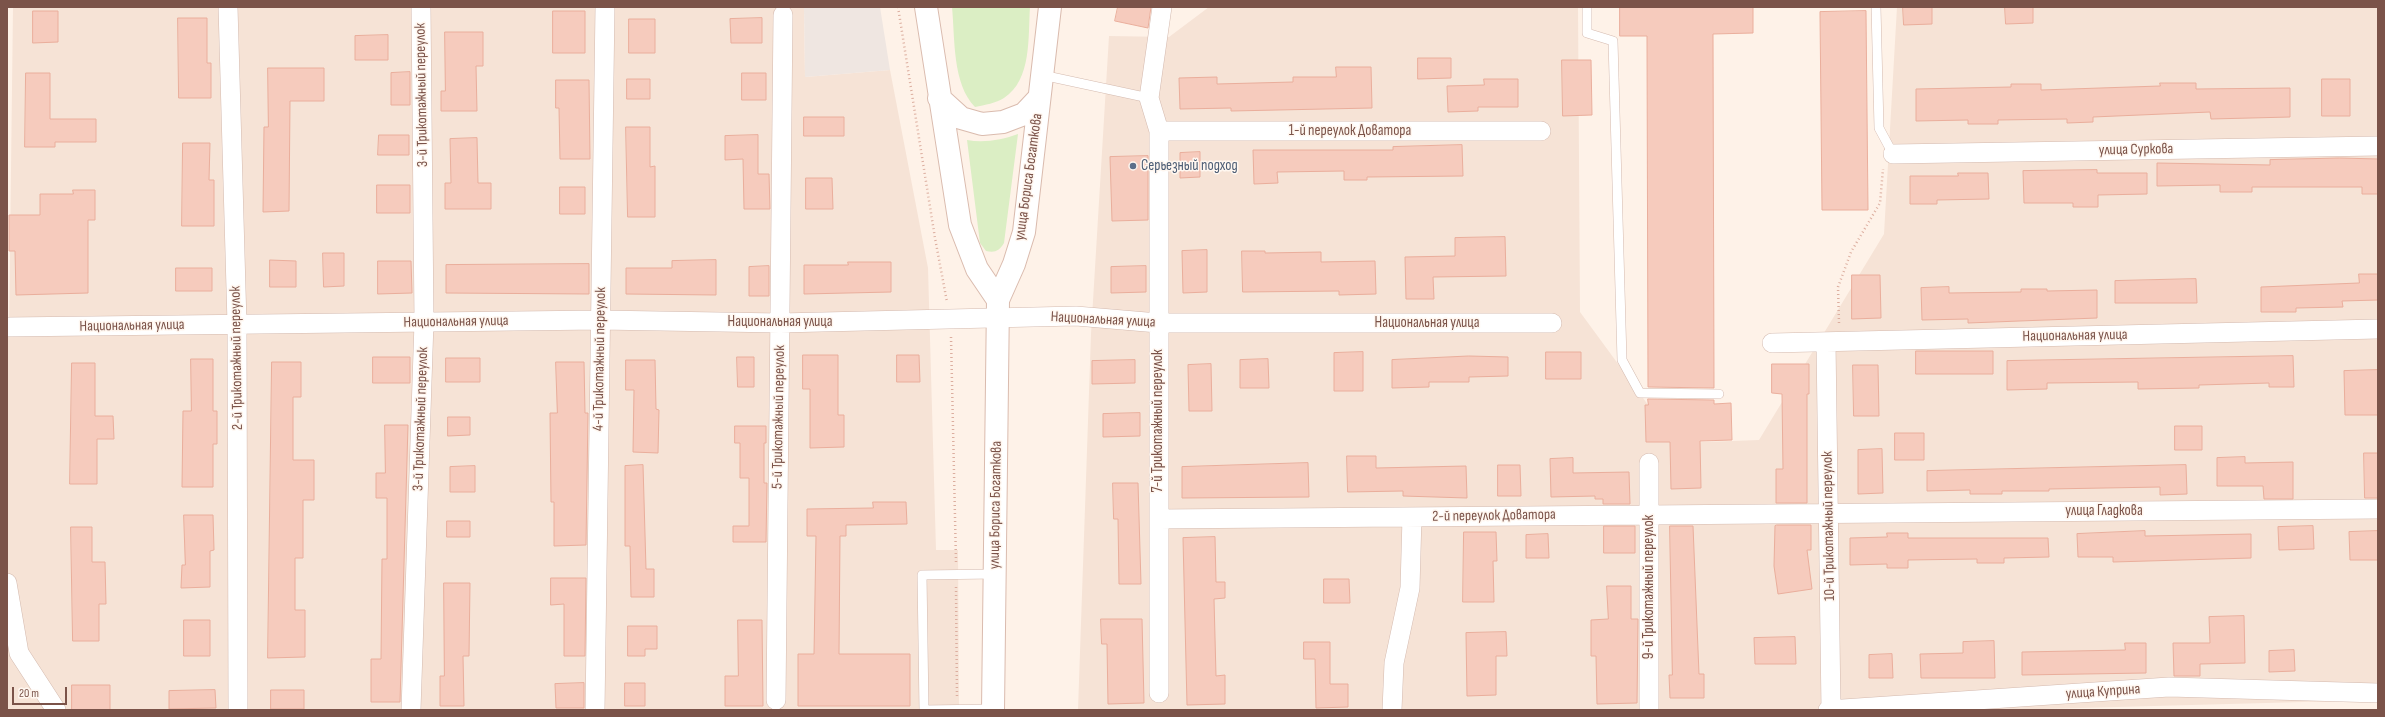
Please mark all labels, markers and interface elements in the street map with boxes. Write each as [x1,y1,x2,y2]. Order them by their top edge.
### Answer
street label: 3-й Трикотажный переулок [412,23,432,167]
street label: улица Бориса Богаткова [1011,112,1047,242]
street label: 1-й переулок Доватора [1289,122,1411,140]
street label: улица Суркова [2099,140,2173,160]
place label: Серьезный подход [1141,157,1238,175]
marker: Серьезный подход [1128,161,1138,171]
street label: 2-й Трикотажный переулок [227,286,247,430]
street label: 4-й Трикотажный переулок [590,287,610,431]
street label: Национальная улица [1050,308,1156,332]
street label: Национальная улица [403,312,509,332]
street label: Национальная улица [728,313,832,331]
street label: Национальная улица [1375,314,1479,332]
street label: Национальная улица [79,316,185,336]
street label: Национальная улица [2022,326,2128,346]
street label: 5-й Трикотажный переулок [769,345,789,489]
street label: 3-й Трикотажный переулок [409,347,433,491]
street label: 7-й Трикотажный переулок [1149,349,1167,493]
street label: улица Бориса Богаткова [986,441,1006,569]
street label: 10-й Трикотажный переулок [1819,451,1839,601]
street label: улица Гладкова [2065,502,2143,520]
street label: 2-й переулок Доватора [1432,506,1556,526]
street label: 9-й Трикотажный переулок [1640,515,1658,659]
scale bar [14,679,69,705]
street label: улица Куприна [2065,680,2141,704]
text: 20 m [19,686,39,701]

